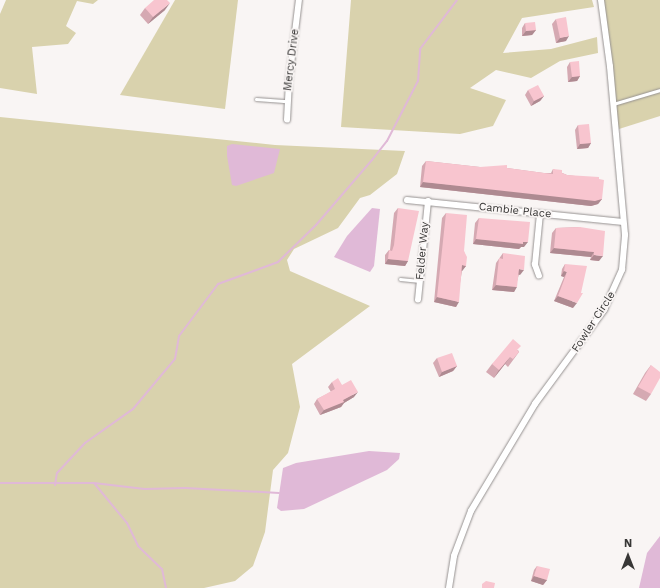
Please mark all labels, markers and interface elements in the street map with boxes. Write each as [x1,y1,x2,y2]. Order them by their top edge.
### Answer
street label: Mercy Drive [282,28,302,92]
street label: Cambie Place [478,201,552,221]
street label: Felder Way [414,221,432,281]
street label: Fowler Circle [569,289,619,355]
north arrow [608,536,648,576]
text: N [624,537,632,550]

